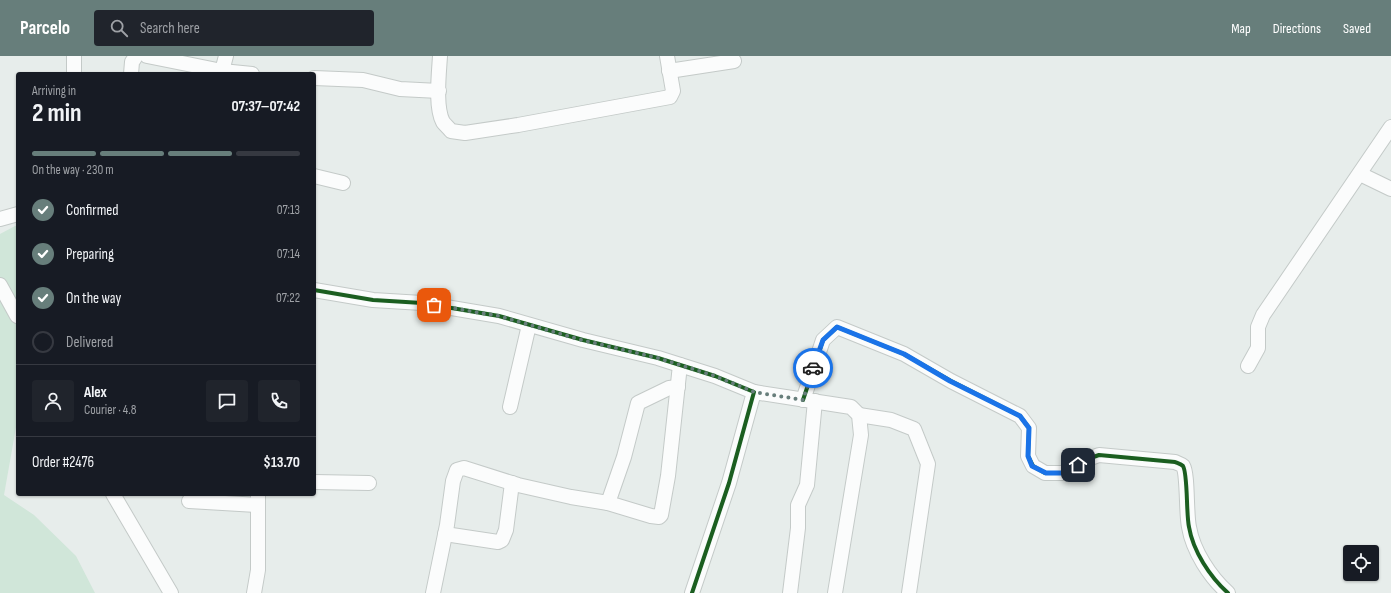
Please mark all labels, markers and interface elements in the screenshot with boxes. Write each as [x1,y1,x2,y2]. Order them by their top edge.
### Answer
search box [94,10,374,46]
text: Parcelo [20,17,70,40]
icon: search [108,17,130,39]
text: Search here [140,19,200,38]
text: Map [1231,20,1251,37]
text: Directions [1273,20,1321,37]
text: Saved [1343,20,1371,37]
text: Arriving in [32,83,76,99]
text: 07:37–07:42 [231,97,300,116]
text: 2 min [32,98,82,129]
text: On the way · 230 m [32,162,114,178]
icon: check [32,199,54,221]
text: Confirmed [66,201,119,220]
text: 07:13 [277,202,300,218]
icon: check [32,243,54,265]
text: Preparing [66,245,114,264]
text: 07:14 [277,246,300,262]
icon: check [32,287,54,309]
pin [417,288,451,322]
text: On the way [66,289,121,308]
text: 07:22 [276,290,300,306]
icon: bag [423,294,445,316]
text: Delivered [66,333,113,352]
courier [793,348,833,388]
icon: car [802,357,824,379]
button: person [32,380,74,422]
button: chat [206,380,248,422]
button: phone [258,380,300,422]
text: Alex [84,383,107,402]
text: Courier · 4.8 [84,402,136,418]
pin [1061,448,1095,482]
text: Order #2476 [32,453,94,472]
text: $13.70 [263,453,300,472]
icon: home [1067,454,1089,476]
map controls [1343,545,1379,581]
button: locate [1343,545,1379,581]

